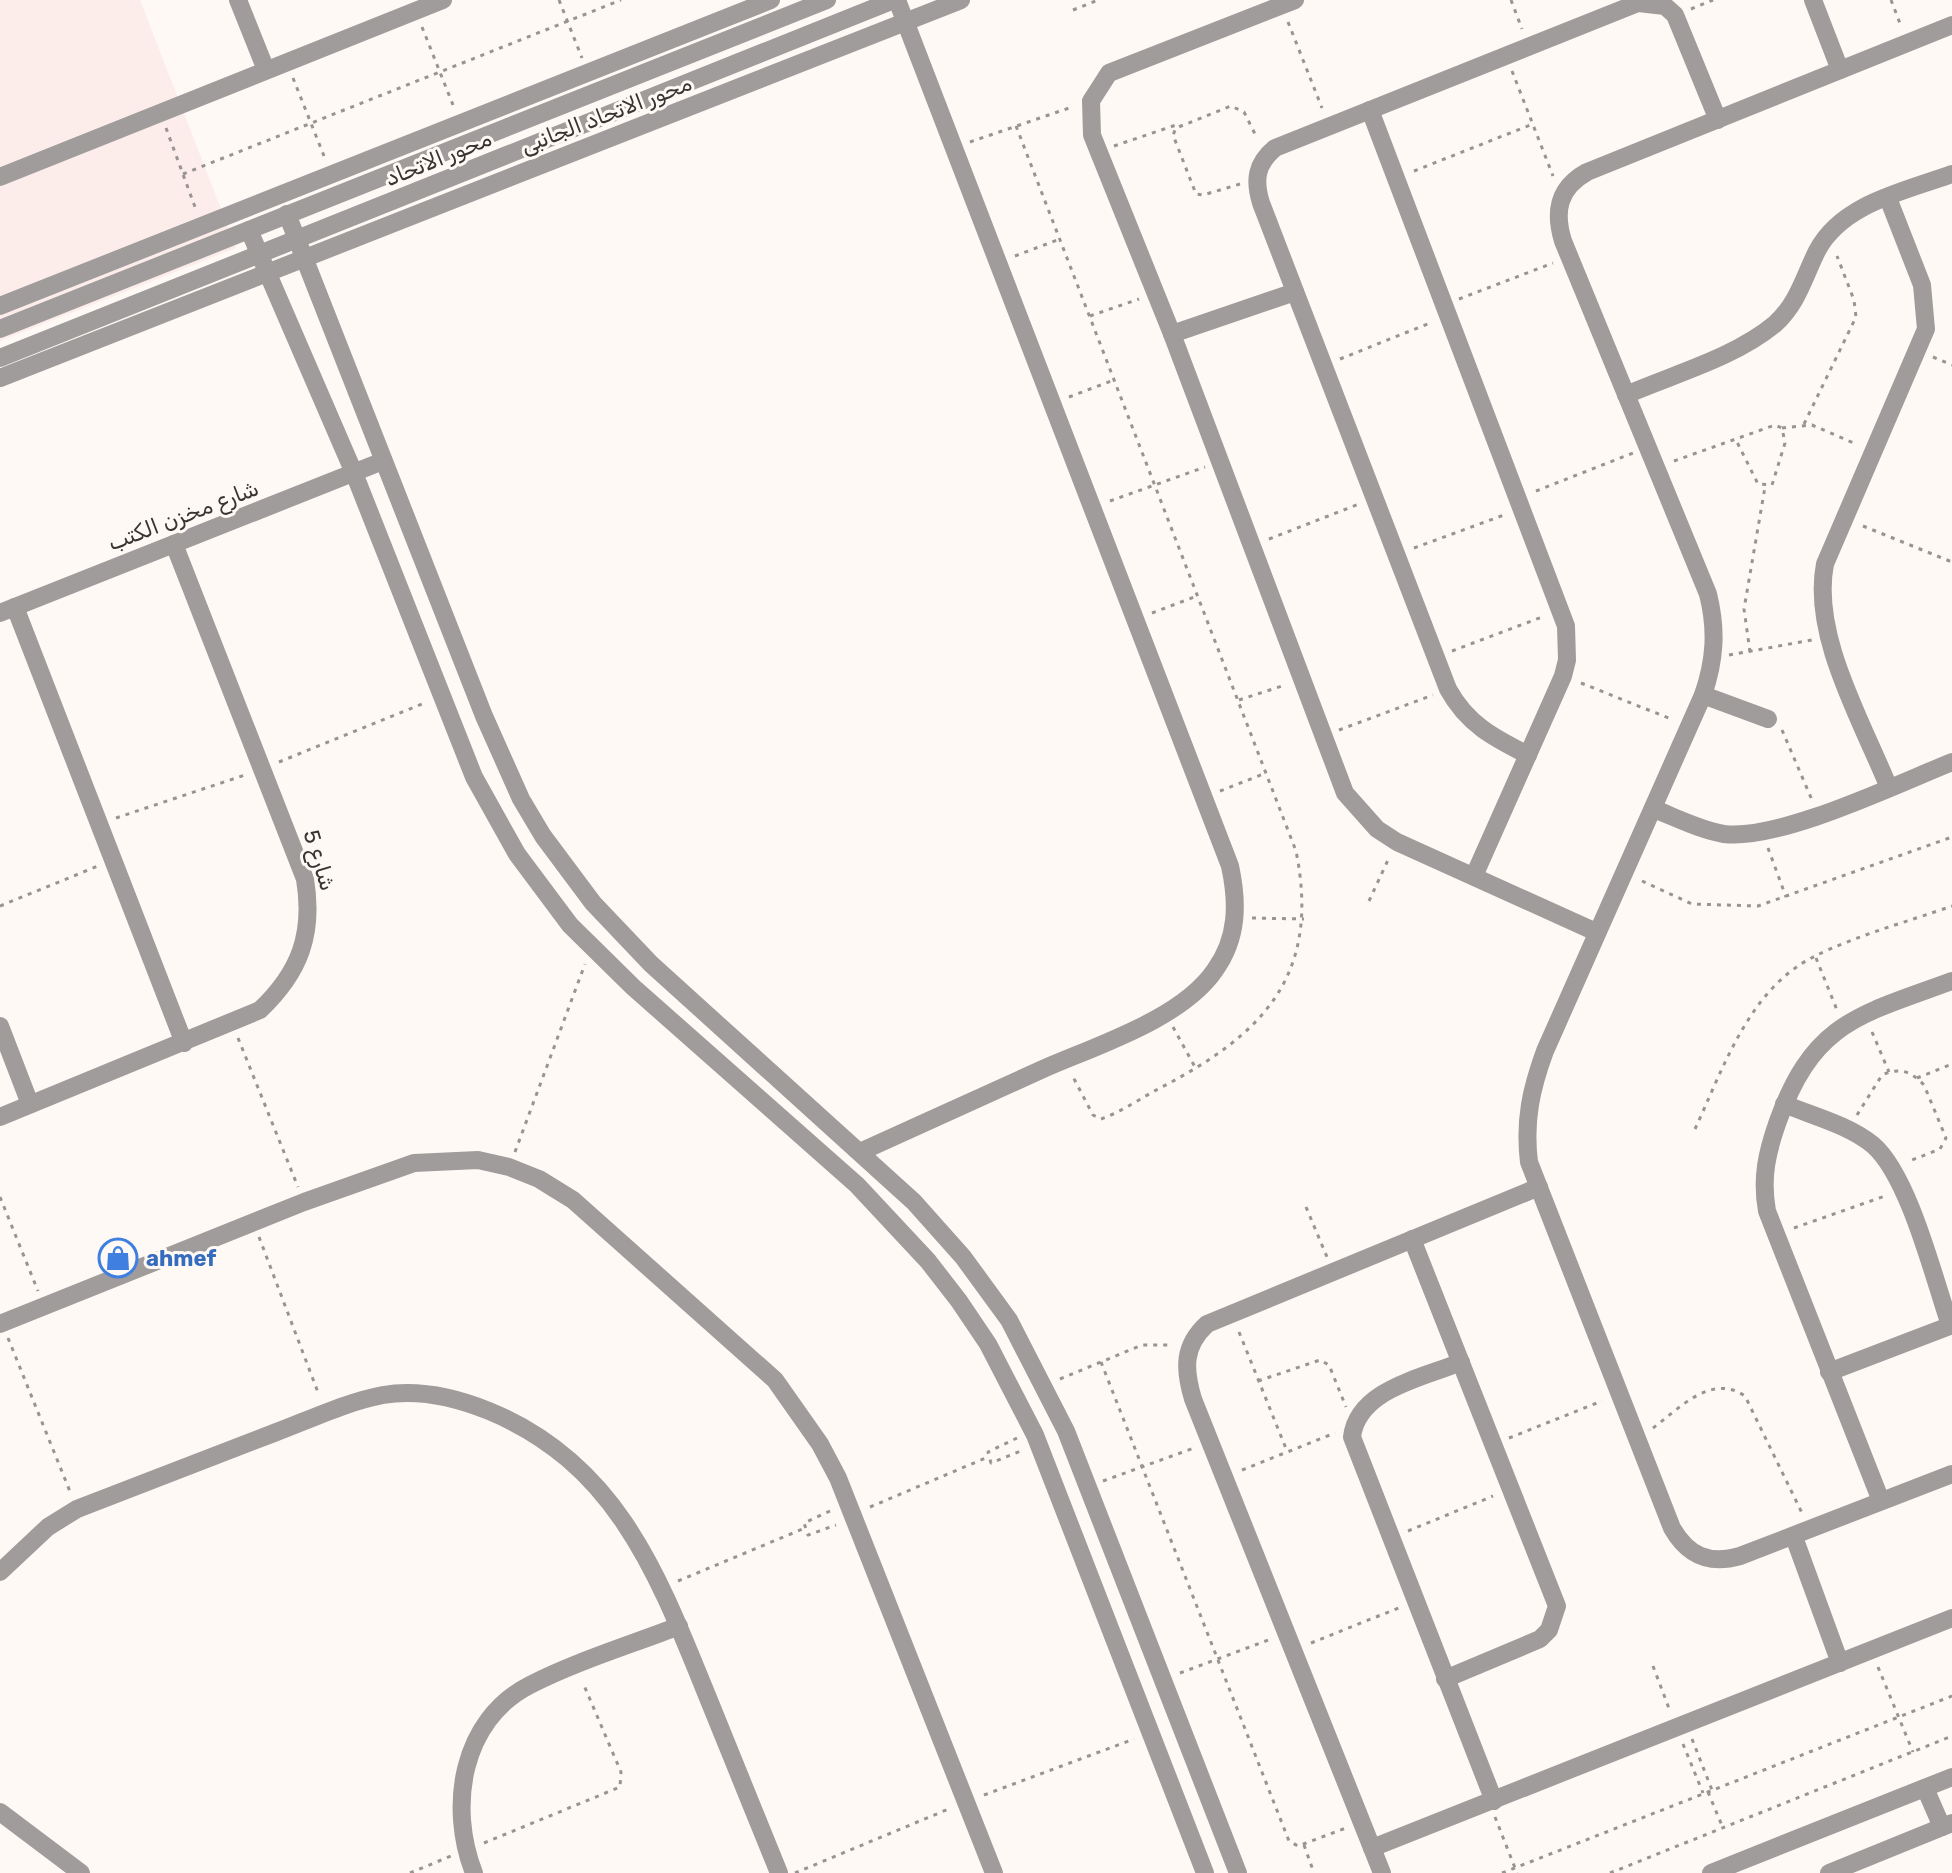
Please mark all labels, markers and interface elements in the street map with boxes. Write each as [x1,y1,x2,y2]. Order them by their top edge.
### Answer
street label: محور الاتحاد الجانبى [517,69,696,160]
street label: محور الاتحاد [381,125,496,192]
street label: شارع مخزن الكتب [104,474,263,559]
street label: شارع 5 [296,826,342,894]
shop icon: ahmef [97,1237,139,1279]
place label: ahmef [146,1245,216,1272]

